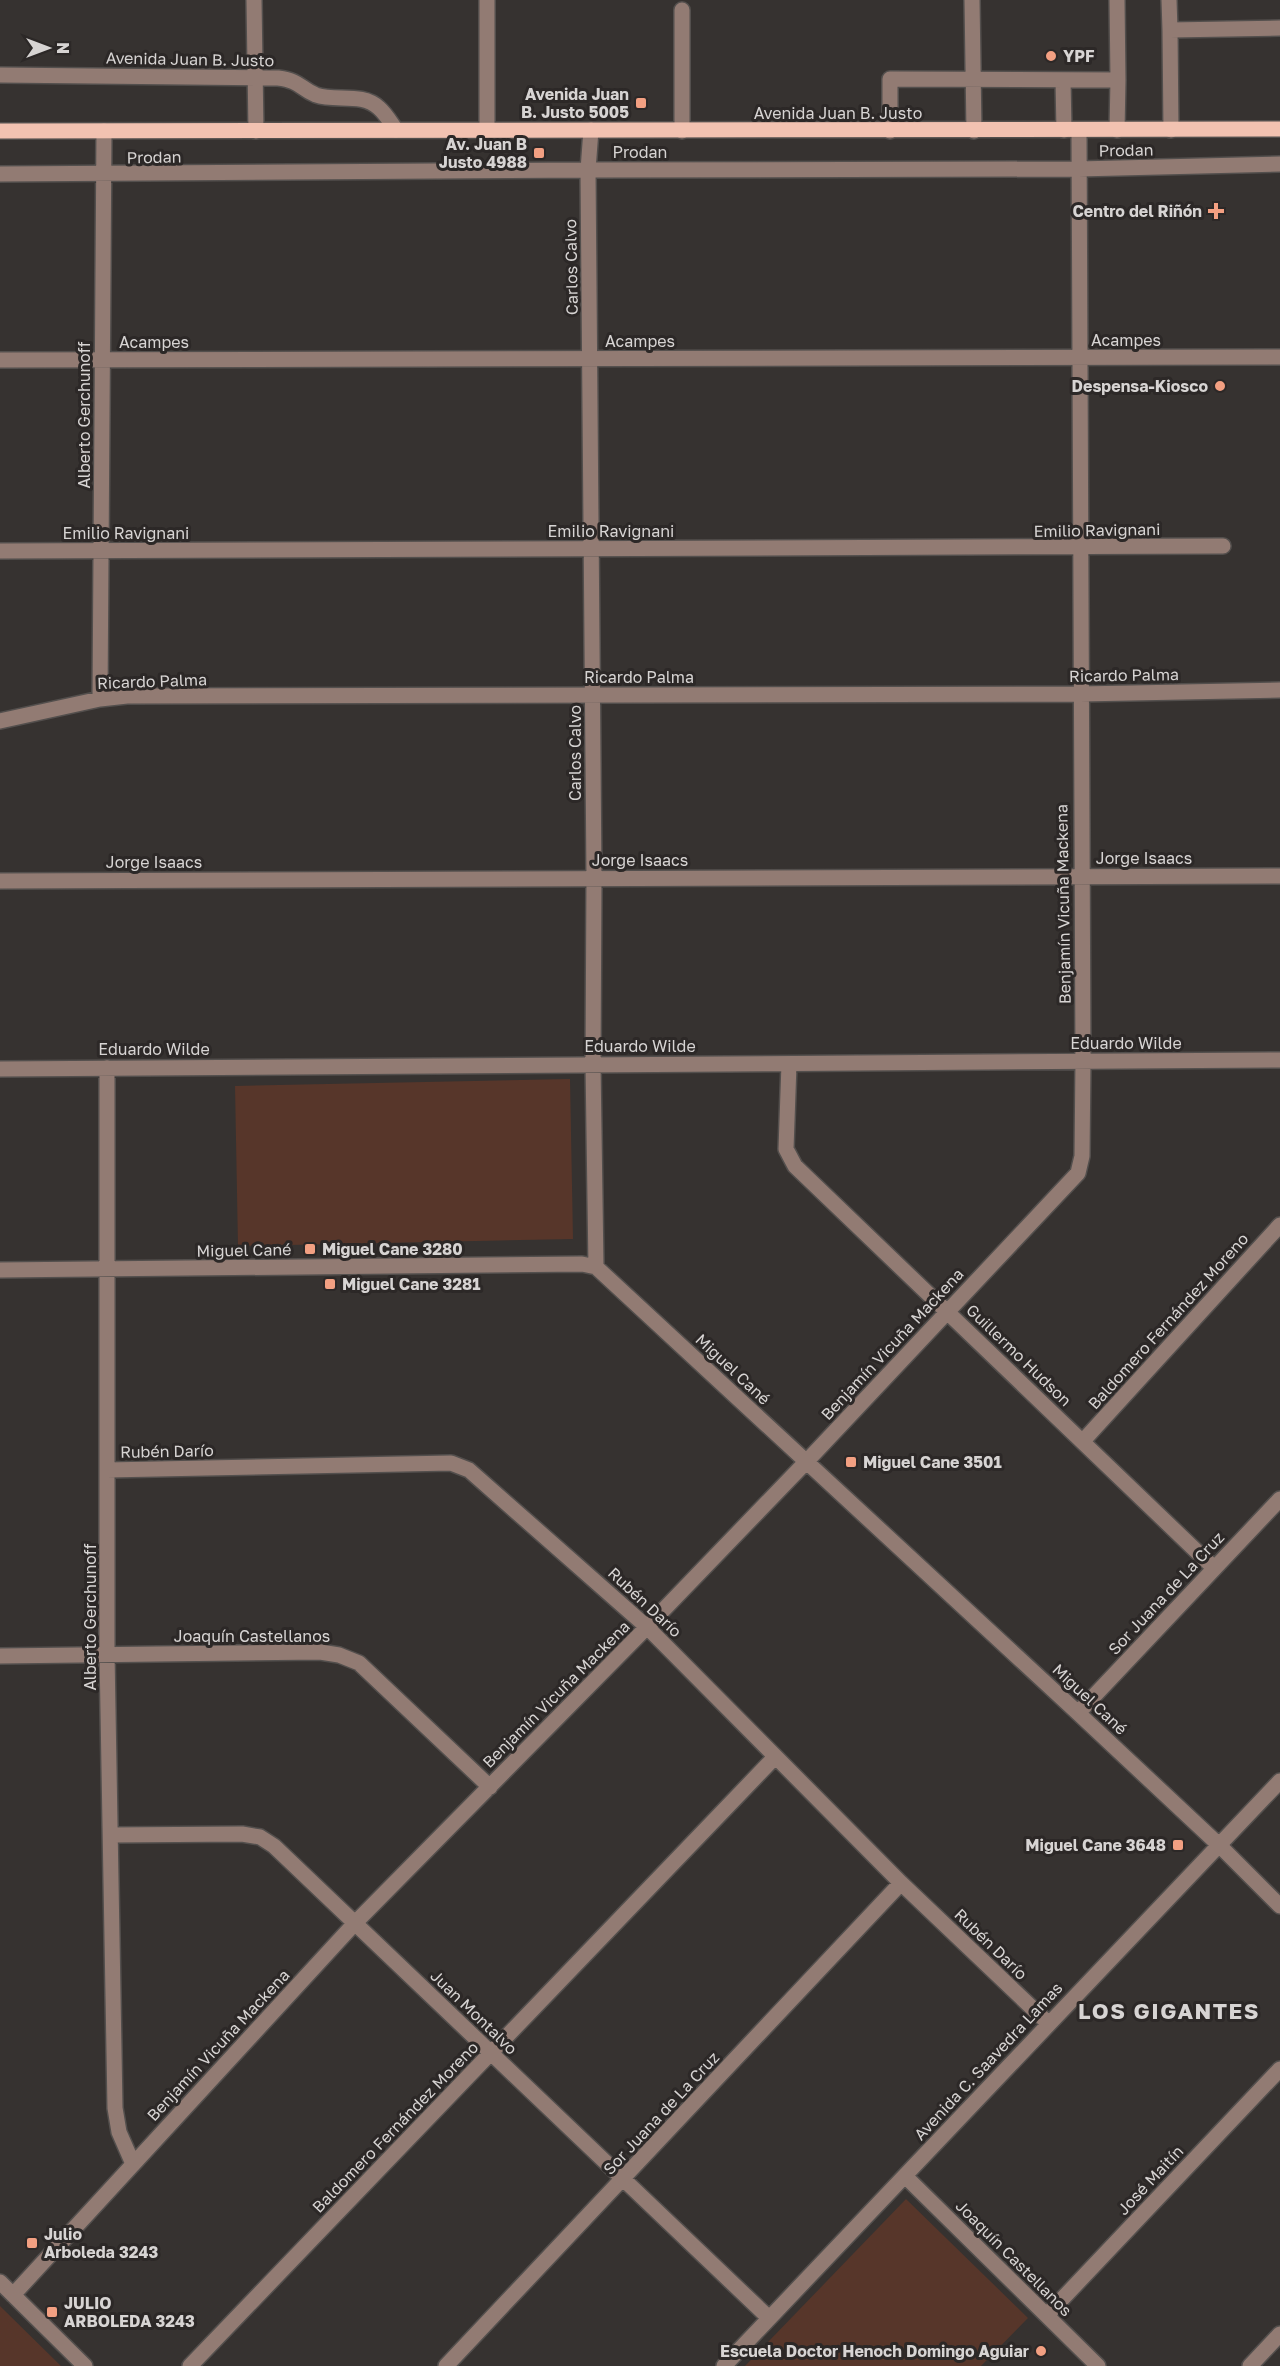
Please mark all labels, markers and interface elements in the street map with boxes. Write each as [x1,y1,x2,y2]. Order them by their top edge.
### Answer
north arrow [18,18,78,78]
text: N [53,42,73,54]
place label: YPF [1063,46,1095,66]
street label: Avenida Juan B. Justo [106,48,274,70]
marker: YPF [1044,49,1058,63]
place label: Avenida Juan B. Justo 5005 [521,84,629,122]
marker: Avenida Juan B. Justo 5005 [634,96,648,110]
street label: Avenida Juan B. Justo [754,103,922,123]
place label: Av. Juan B Justo 4988 [439,134,527,172]
street label: Prodan [1098,140,1154,160]
street label: Prodan [613,142,667,162]
marker: Av. Juan B Justo 4988 [532,146,546,160]
street label: Prodan [126,147,182,167]
place label: Centro del Riñón [1072,201,1202,221]
marker: Centro del Riñón [1207,202,1225,220]
street label: Carlos Calvo [560,219,582,315]
street label: Acampes [1091,330,1161,350]
street label: Acampes [605,331,675,351]
street label: Acampes [119,332,189,352]
street label: Alberto Gerchunoff [74,341,94,489]
place label: Despensa-Kiosco [1072,376,1208,396]
marker: Despensa-Kiosco [1213,379,1227,393]
street label: Emilio Ravignani [1033,519,1161,541]
street label: Emilio Ravignani [548,521,674,541]
street label: Emilio Ravignani [63,523,189,543]
street label: Ricardo Palma [1069,664,1179,686]
street label: Ricardo Palma [584,667,694,687]
street label: Ricardo Palma [97,669,207,693]
street label: Carlos Calvo [565,705,585,801]
street label: Benjamín Vicuña Mackena [1051,804,1075,1004]
street label: Jorge Isaacs [1096,848,1192,868]
street label: Jorge Isaacs [592,850,688,870]
street label: Jorge Isaacs [106,852,202,872]
street label: Eduardo Wilde [1070,1033,1182,1053]
street label: Eduardo Wilde [584,1036,696,1056]
street label: Eduardo Wilde [98,1039,210,1059]
street label: Baldomero Fernández Moreno [1084,1229,1252,1413]
street label: Miguel Cané [196,1239,292,1261]
place label: Miguel Cane 3280 [322,1239,463,1259]
marker: Miguel Cane 3280 [303,1242,317,1256]
street label: Benjamín Vicuña Mackena [816,1264,968,1424]
place label: Miguel Cane 3281 [342,1274,481,1294]
marker: Miguel Cane 3281 [323,1277,337,1291]
street label: Guillermo Hudson [962,1300,1076,1410]
street label: Miguel Cané [691,1329,775,1409]
street label: Rubén Darío [120,1440,214,1462]
place label: Miguel Cane 3501 [863,1452,1002,1472]
marker: Miguel Cane 3501 [844,1455,858,1469]
street label: Sor Juana de La Cruz [1104,1527,1228,1659]
street label: Alberto Gerchunoff [80,1543,100,1691]
street label: Rubén Darío [604,1563,686,1641]
street label: Benjamín Vicuña Mackena [478,1616,634,1772]
street label: Joaquín Castellanos [174,1626,330,1646]
street label: Miguel Cané [1048,1659,1132,1739]
place label: Miguel Cane 3648 [1025,1835,1166,1855]
marker: Miguel Cane 3648 [1171,1838,1185,1852]
street label: Rubén Darío [950,1904,1032,1984]
street label: Benjamín Vicuña Mackena [142,1965,294,2125]
street label: Juan Montalvo [426,1966,522,2058]
street label: Avenida C. Saavedra Lamas [909,1978,1067,2144]
district label: LOS GIGANTES [1078,1997,1260,2024]
street label: Baldomero Fernández Moreno [308,2037,482,2217]
street label: Sor Juana de La Cruz [599,2047,723,2179]
street label: José Maitín [1113,2141,1187,2219]
street label: Joaquín Castellanos [952,2196,1076,2320]
place label: Julio Arboleda 3243 [44,2224,158,2262]
marker: Julio Arboleda 3243 [25,2236,39,2250]
place label: JULIO ARBOLEDA 3243 [64,2293,195,2331]
marker: JULIO ARBOLEDA 3243 [45,2305,59,2319]
place label: Escuela Doctor Henoch Domingo Aguiar [720,2341,1029,2361]
marker: Escuela Doctor Henoch Domingo Aguiar [1034,2344,1048,2358]

